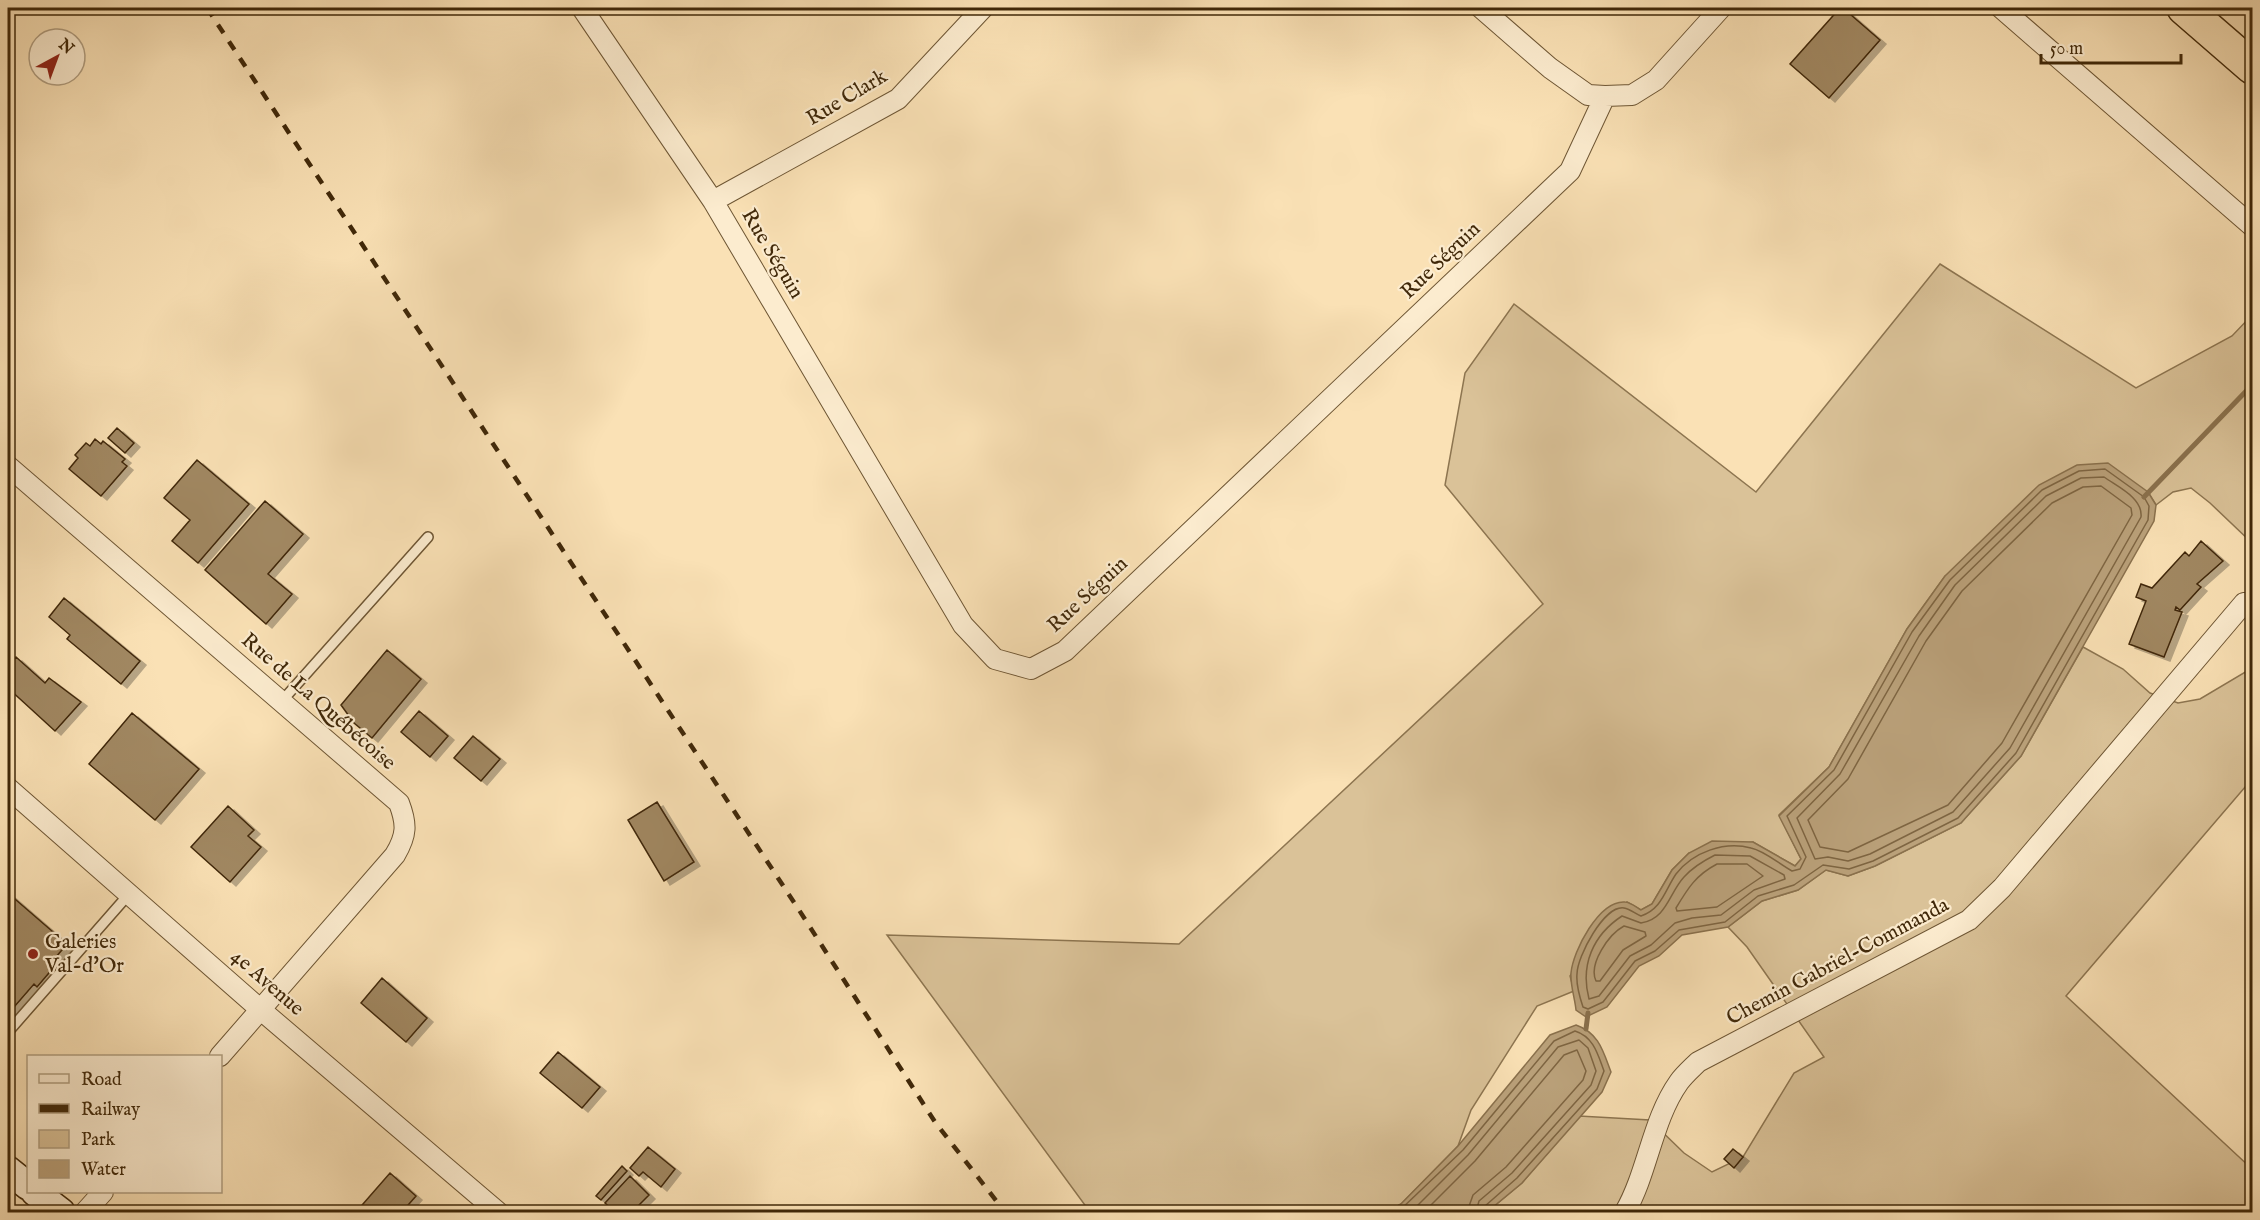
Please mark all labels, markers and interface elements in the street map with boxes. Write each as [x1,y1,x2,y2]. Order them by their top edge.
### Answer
north arrow [27,27,87,87]
scale bar [2041,27,2180,65]
text: N [53,34,77,59]
text: 50 m [2050,38,2083,61]
street label: Rue Clark [802,63,893,133]
street label: Rue Séguin [735,204,809,304]
street label: Rue Séguin [1395,216,1487,306]
street label: Rue Séguin [1042,551,1134,639]
street label: Rue de La Québécoise [235,627,401,777]
street label: Chemin Gabriel-Commanda [1722,891,1955,1032]
place label: Galeries Val-d'Or [44,929,124,980]
street label: 4e Avenue [225,944,310,1023]
marker: Galeries Val-d'Or [26,947,40,961]
legend [27,1055,222,1193]
text: Road [81,1069,122,1092]
text: Railway [81,1099,140,1122]
text: Park [81,1129,116,1152]
text: Water [81,1159,126,1182]

